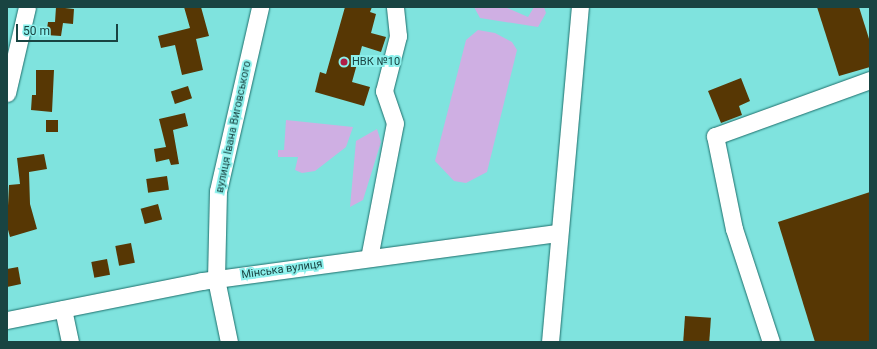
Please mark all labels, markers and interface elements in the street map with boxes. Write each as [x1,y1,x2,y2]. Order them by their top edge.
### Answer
scale bar [18,16,120,42]
text: 50 m [23,24,50,38]
place label: НВК №10 [352,55,400,69]
marker: НВК №10 [339,57,349,67]
street label: вулиця Івана Виговського [214,60,254,194]
street label: Мінська вулиця [241,258,323,282]

